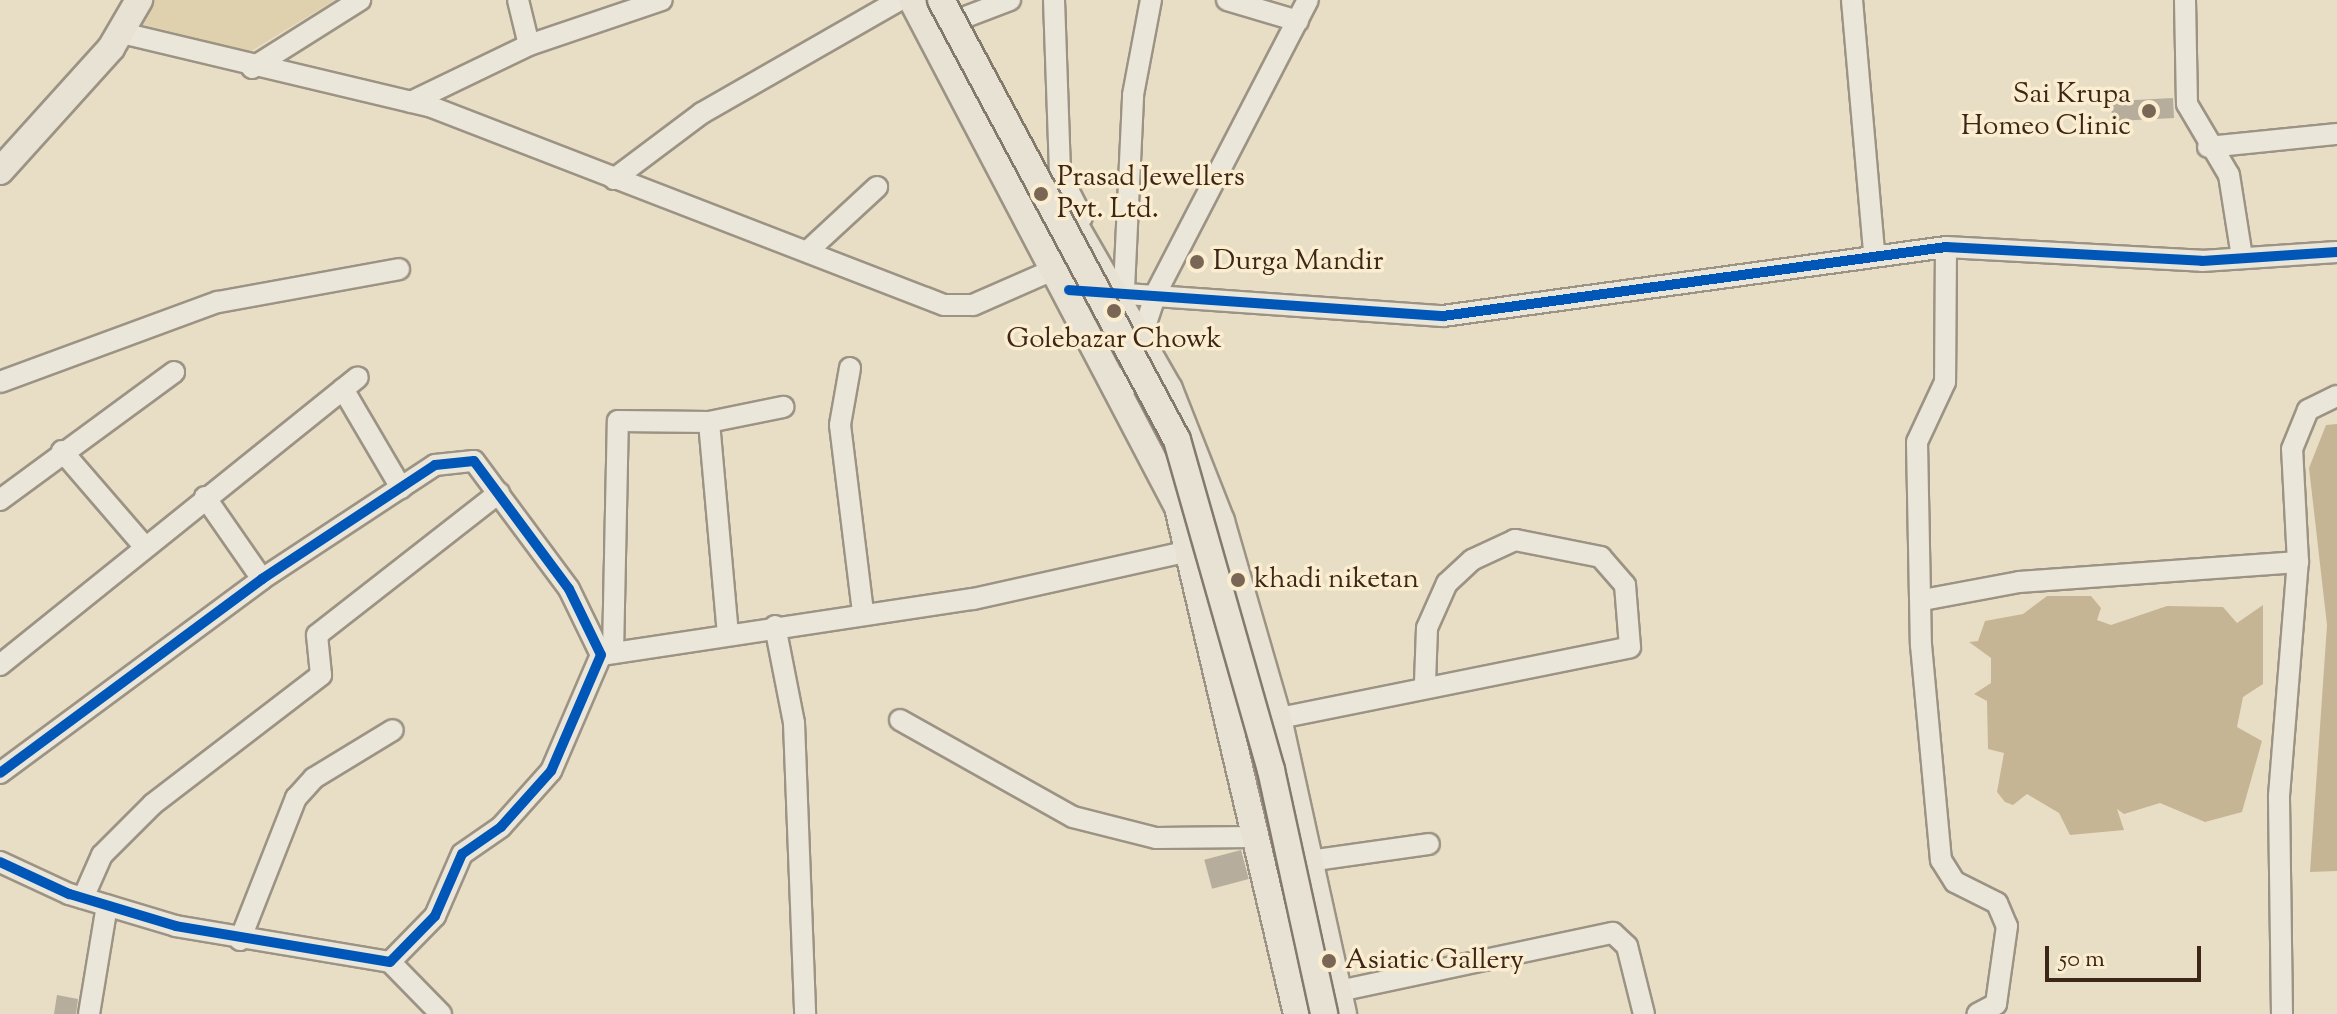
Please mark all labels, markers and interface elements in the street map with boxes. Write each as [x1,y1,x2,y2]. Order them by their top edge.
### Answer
place label: Sai Krupa Homeo Clinic [1961,78,2131,144]
marker: Sai Krupa Homeo Clinic [2138,100,2160,122]
place label: Prasad Jewellers Pvt. Ltd. [1057,161,1245,227]
marker: Prasad Jewellers Pvt. Ltd. [1032,185,1050,203]
place label: Durga Mandir [1213,245,1383,279]
marker: Durga Mandir [1188,253,1206,271]
marker: Golebazar Chowk [1105,302,1123,320]
place label: Golebazar Chowk [1006,323,1222,357]
place label: khadi niketan [1254,563,1419,597]
marker: khadi niketan [1229,571,1247,589]
scale bar [2049,930,2205,980]
text: 50 m [2059,943,2105,977]
place label: Asiatic Gallery [1345,944,1524,978]
marker: Asiatic Gallery [1320,952,1338,970]

